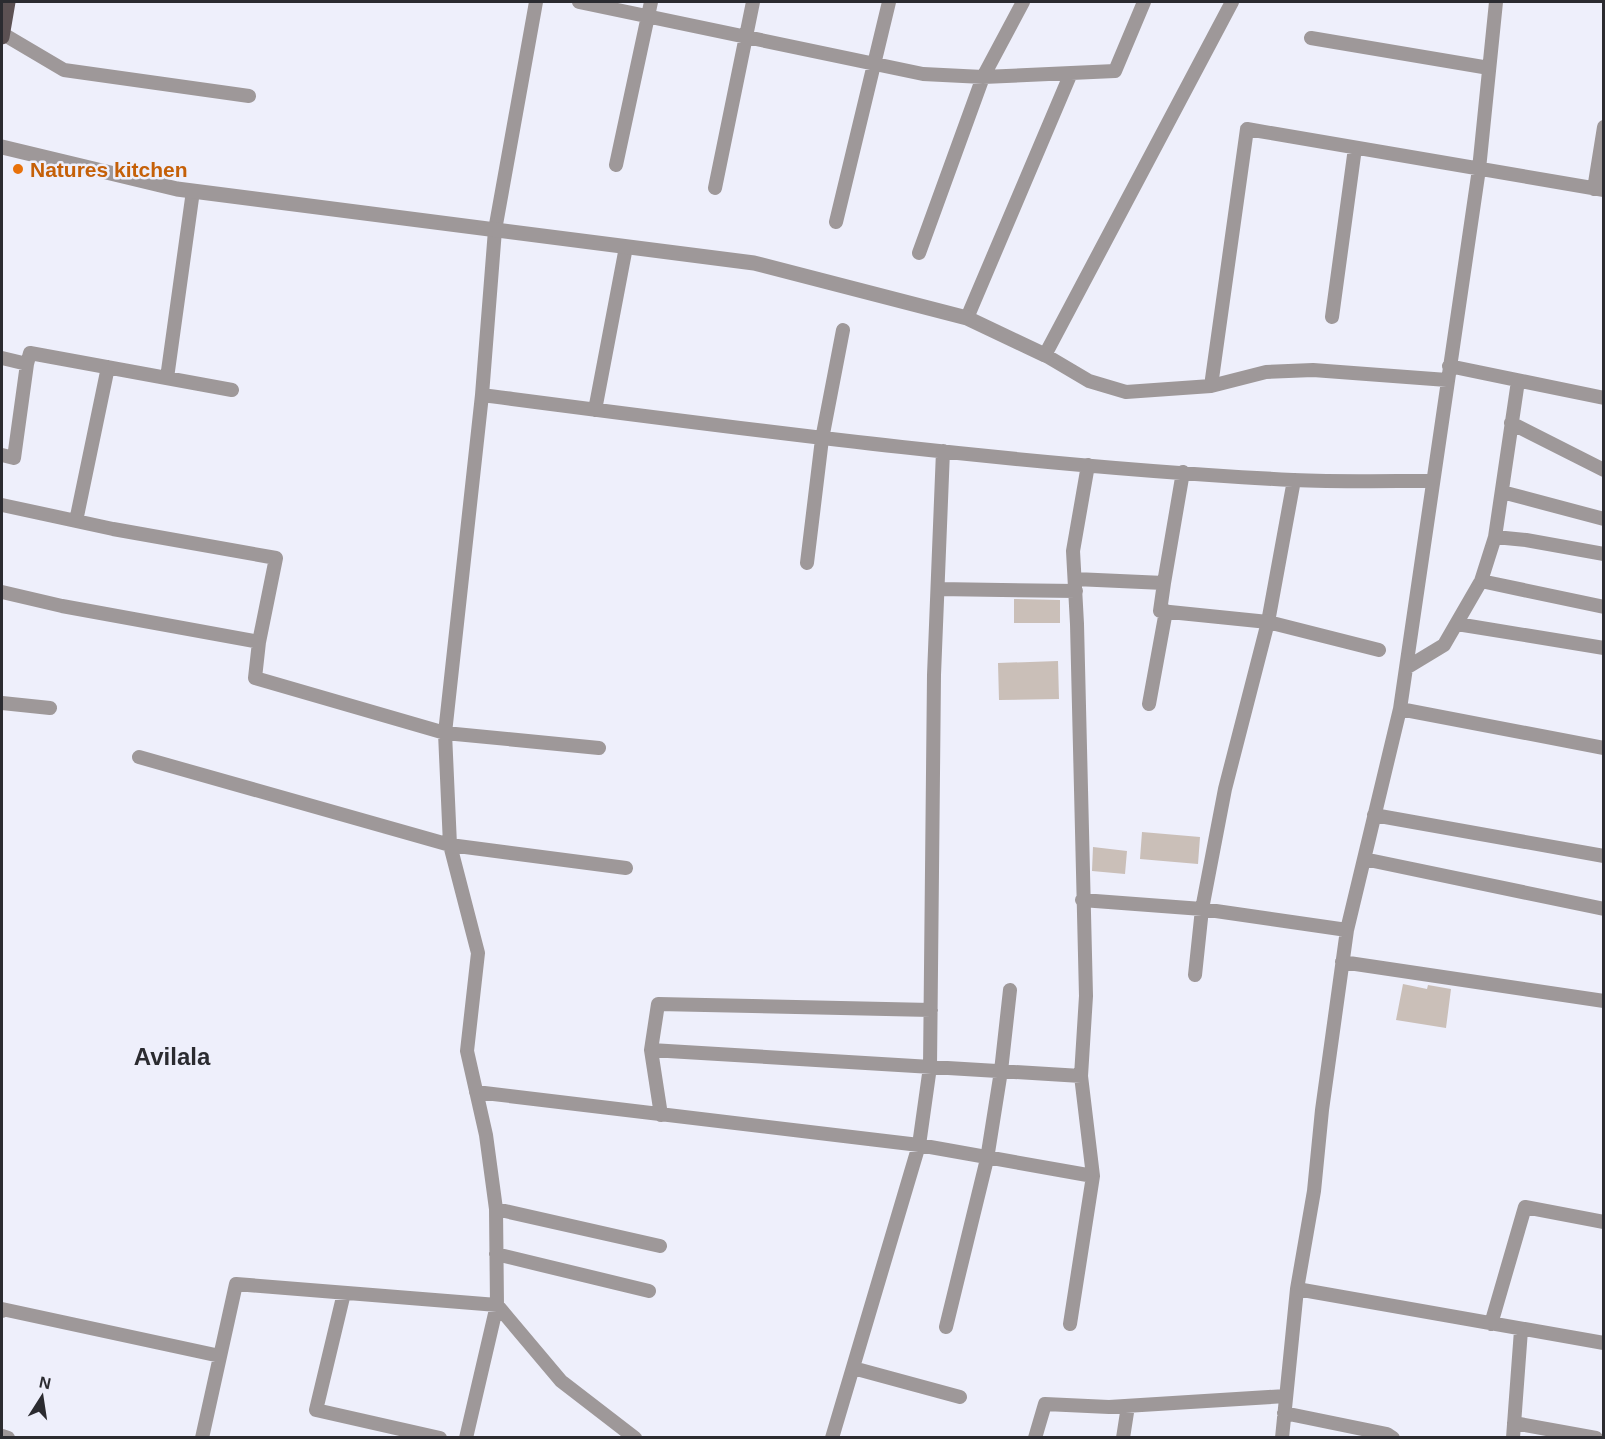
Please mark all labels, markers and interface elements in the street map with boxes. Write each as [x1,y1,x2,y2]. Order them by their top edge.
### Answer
place label: Natures kitchen [30,158,188,181]
marker: Natures kitchen [11,162,25,176]
district label: Avilala [134,1043,211,1070]
north arrow [12,1367,72,1427]
text: N [38,1373,52,1392]

